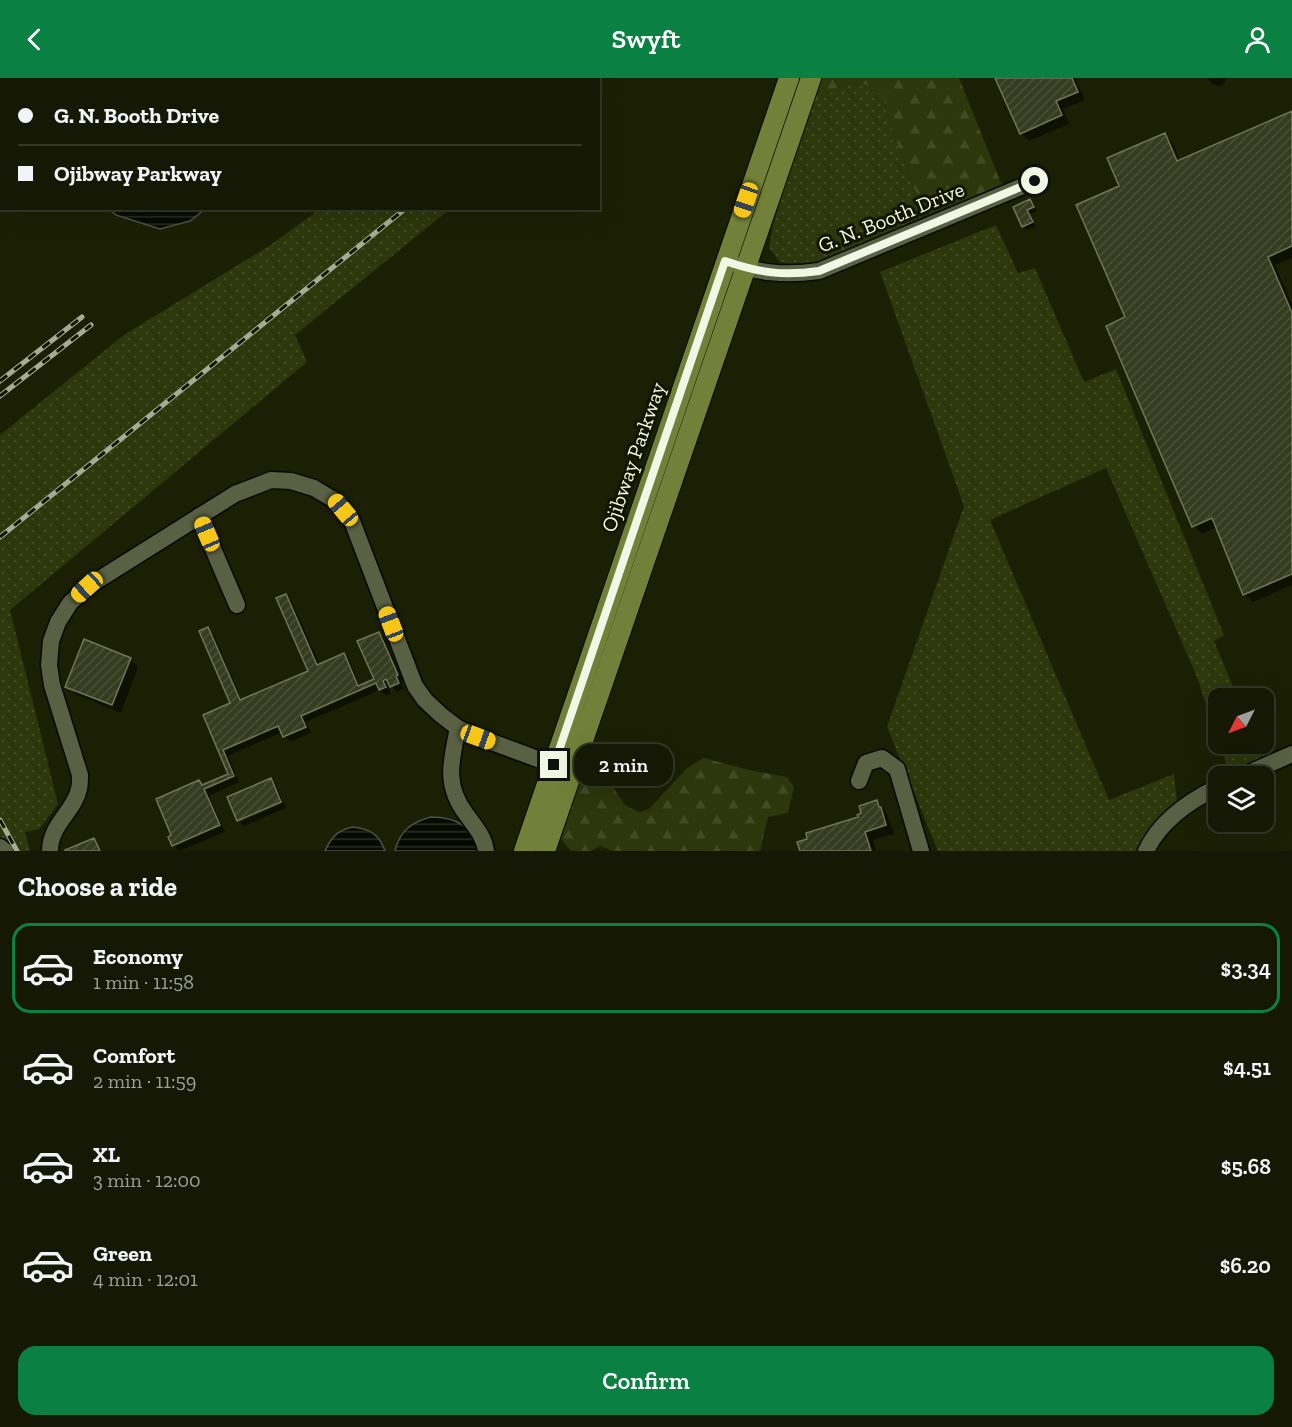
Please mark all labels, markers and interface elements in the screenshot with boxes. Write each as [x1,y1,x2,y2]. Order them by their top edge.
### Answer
icon: back [18,23,51,56]
text: Swyft [612,23,680,55]
icon: person [1241,23,1274,56]
text: G. N. Booth Drive [54,102,219,129]
text: Ojibway Parkway [54,160,222,187]
route start [1021,167,1048,194]
street label: G. N. Booth Drive [814,176,968,258]
car [732,180,760,220]
street label: Ojibway Parkway [596,379,671,535]
car [325,490,361,530]
car [192,514,222,554]
car [68,568,106,606]
car [376,604,406,644]
north arrow [1208,688,1274,754]
map controls [1208,688,1274,832]
car [458,722,498,752]
callout: 2 min [575,744,674,786]
route end [540,751,567,778]
text: 2 min [599,753,648,777]
button: layers [1208,766,1274,832]
text: Choose a ride [18,871,177,903]
icon: car [21,941,75,995]
text: Economy [93,943,183,970]
text: $3.34 [1221,955,1271,982]
text: 1 min · 11:58 [93,970,194,994]
icon: car [21,1040,75,1094]
text: Comfort [93,1042,175,1069]
text: $4.51 [1223,1054,1271,1081]
text: 2 min · 11:59 [93,1069,196,1093]
icon: car [21,1139,75,1193]
text: XL [93,1141,120,1168]
text: $5.68 [1221,1153,1271,1180]
text: 3 min · 12:00 [93,1168,201,1192]
icon: car [21,1238,75,1292]
text: Green [93,1240,152,1267]
text: $6.20 [1220,1252,1271,1279]
text: 4 min · 12:01 [93,1267,198,1291]
button: Confirm [18,1346,1274,1415]

